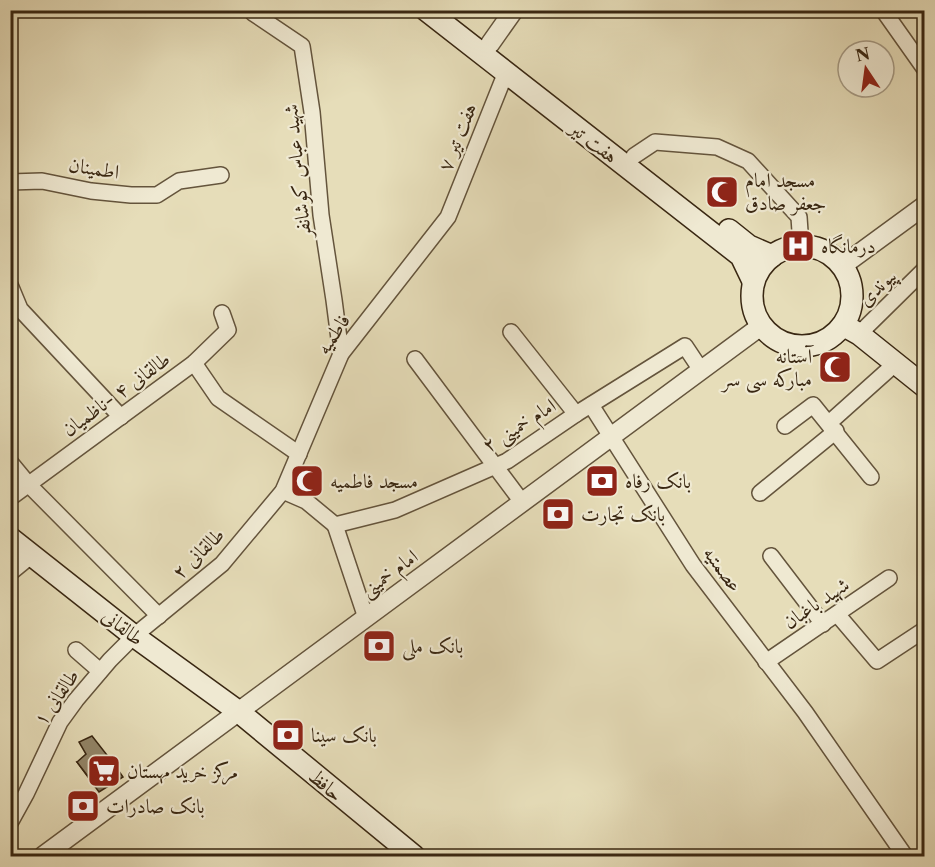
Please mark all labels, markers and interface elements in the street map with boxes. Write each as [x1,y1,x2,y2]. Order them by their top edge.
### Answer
north arrow [836,39,896,99]
text: N [854,43,872,66]
street label: هفت تیر ۷ [432,99,482,175]
street label: شهید عباس کوشانفر [278,103,317,241]
street label: هفت تیر [564,115,623,168]
street label: اطمینان [67,152,121,184]
place label: مسجد امام جعفر صادق [745,168,826,216]
mosque icon: مسجد امام جعفر صادق [704,174,740,210]
hospital icon: درمانگاه [780,228,816,264]
place label: درمانگاه [821,233,876,258]
street label: پیوندی [853,263,903,312]
street label: فاطمیه [311,309,355,359]
place label: آستانه مبارکه سی سر [720,344,815,394]
street label: طالقانی ۴ -ناظمیان [57,347,175,441]
mosque icon: آستانه مبارکه سی سر [817,349,853,385]
street label: امام خمینی ۲ [478,393,563,462]
mosque icon: مسجد فاطمیه [289,463,325,499]
bank icon: بانک رفاه [584,463,620,499]
place label: مسجد فاطمیه [330,469,418,493]
place label: بانک رفاه [625,469,691,493]
bank icon: بانک تجارت [540,496,576,532]
place label: بانک تجارت [581,502,665,526]
street label: طالقانی ۲ [167,522,229,584]
street label: عصمتیه [698,541,748,597]
street label: امام خمینی [356,544,426,607]
street label: شهید باغبان [778,572,854,635]
street label: طالقانی [97,603,149,651]
bank icon: بانک ملی [361,628,397,664]
place label: بانک ملی [402,634,463,661]
street label: طالقانی ۱ [28,664,84,730]
bank icon: بانک سینا [270,717,306,753]
place label: بانک سینا [311,723,377,747]
supermarket icon: مرکز خرید مهستان [86,753,122,789]
place label: مرکز خرید مهستان [127,759,238,785]
street label: حافظ [304,764,348,806]
bank icon: بانک صادرات [65,788,101,824]
place label: بانک صادرات [106,794,205,818]

